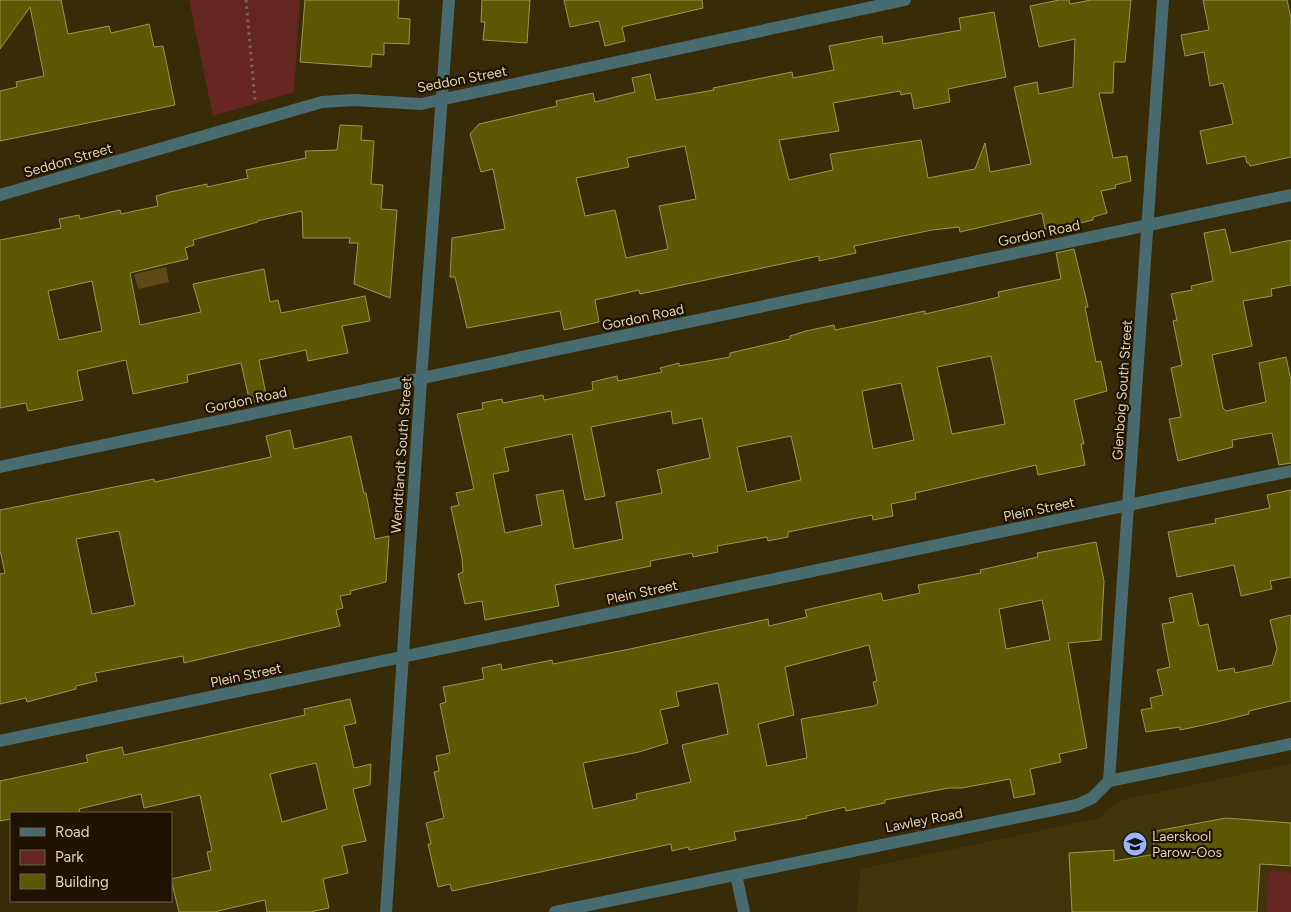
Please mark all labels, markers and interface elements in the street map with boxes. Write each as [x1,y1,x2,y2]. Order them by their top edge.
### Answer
street label: Seddon Street [416,62,509,97]
street label: Seddon Street [22,140,114,181]
street label: Gordon Road [997,217,1082,250]
street label: Gordon Road [601,301,686,334]
street label: Glenboig South Street [1109,319,1136,461]
street label: Wendtlandt South Street [388,376,415,534]
street label: Gordon Road [204,384,289,417]
street label: Plein Street [1002,494,1076,525]
street label: Plein Street [605,577,679,608]
street label: Plein Street [209,660,283,691]
street label: Lawley Road [884,805,964,836]
legend [10,812,172,902]
text: Road [55,823,90,841]
place label: Laerskool Parow-Oos [1152,828,1222,861]
school or university icon: Laerskool Parow-Oos [1122,831,1148,857]
text: Park [55,848,84,866]
text: Building [55,873,109,891]

